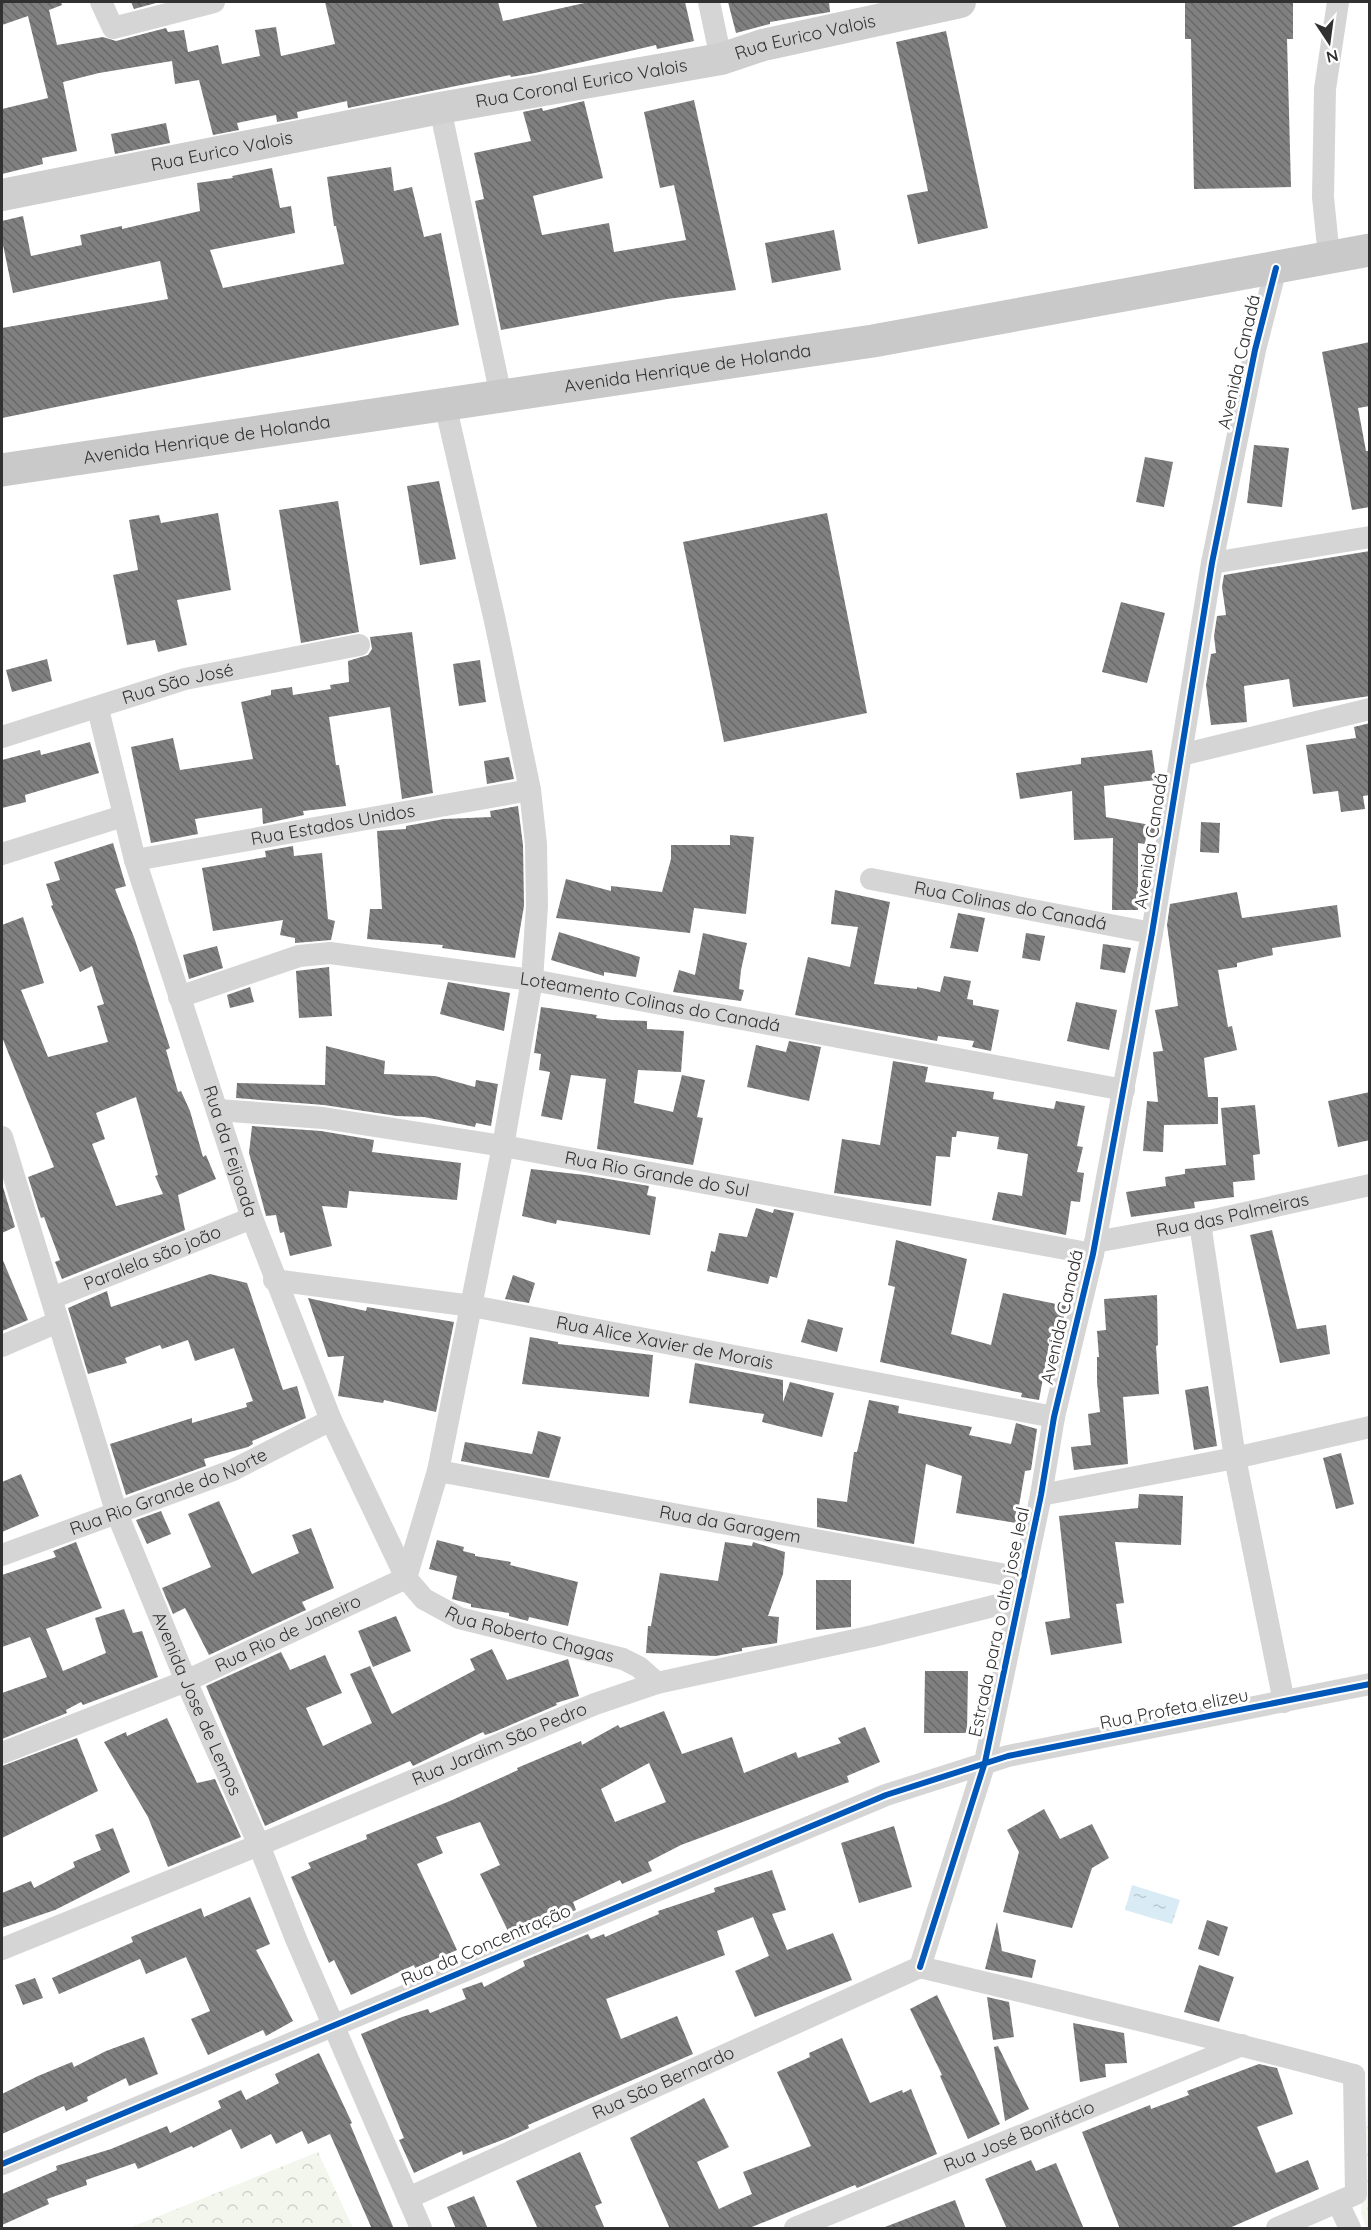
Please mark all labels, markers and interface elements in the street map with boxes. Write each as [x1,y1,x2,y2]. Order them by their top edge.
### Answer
street label: Rua Eurico Valois [732,9,878,65]
north arrow [1299,12,1359,72]
text: N [1324,46,1340,68]
street label: Rua Coronal Eurico Valois [474,53,689,113]
street label: Rua Eurico Valois [149,126,294,176]
street label: Avenida Canadá [1212,292,1265,431]
street label: Avenida Henrique de Holanda [562,338,813,398]
street label: Avenida Henrique de Holanda [82,410,332,469]
street label: Rua São José [119,658,236,709]
street label: Avenida Canadá [1128,771,1173,911]
street label: Rua Estados Unidos [249,799,417,850]
street label: Rua Colinas do Canadá [912,876,1109,935]
street label: Loteamento Colinas do Canadá [519,967,782,1037]
street label: Rua da Feijoada [198,1082,263,1220]
street label: Rua Rio Grande do Sul [563,1145,751,1202]
street label: Rua das Palmeiras [1154,1187,1311,1242]
street label: Paralela são joão [80,1220,224,1295]
street label: Avenida Canadá [1035,1247,1088,1386]
street label: Rua Alice Xavier de Morais [554,1310,776,1374]
street label: Rua Rio Grande do Norte [66,1443,271,1540]
street label: Rua da Garagem [658,1500,803,1548]
street label: Estrada para o alto jose leal [963,1505,1034,1739]
street label: Rua Rio de Janeiro [211,1589,364,1677]
street label: Rua Roberto Chagas [441,1601,617,1667]
street label: Avenida Jose de Lemos [148,1608,247,1799]
street label: Rua Profeta elizeu [1098,1683,1250,1734]
street label: Rua Jardim São Pedro [408,1697,590,1791]
street label: Rua da Concentração [397,1898,574,1991]
street label: Rua São Bernardo [588,2040,738,2124]
street label: Rua José Bonifácio [940,2095,1098,2177]

